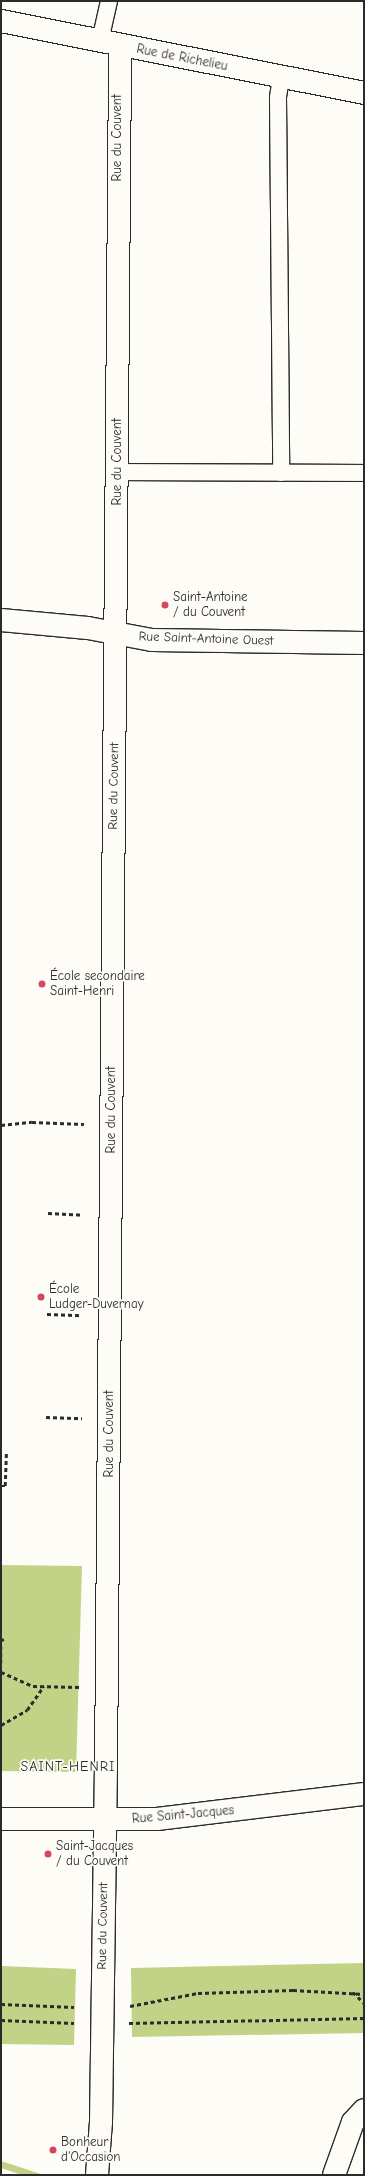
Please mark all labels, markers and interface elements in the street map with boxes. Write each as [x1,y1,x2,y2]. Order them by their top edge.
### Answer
street label: Rue de Richelieu [135,42,229,74]
street label: Rue du Couvent [109,94,125,182]
street label: Rue du Couvent [109,418,125,506]
place label: Saint-Antoine / du Couvent [173,590,248,621]
marker: Saint-Antoine / du Couvent [160,600,170,610]
street label: Rue Saint-Antoine Ouest [138,629,274,649]
street label: Rue du Couvent [105,742,123,830]
place label: École secondaire Saint-Henri [50,969,145,1000]
marker: École secondaire Saint-Henri [37,979,47,989]
street label: Rue du Couvent [103,1066,119,1154]
place label: École Ludger-Duvernay [49,1282,144,1313]
marker: École Ludger-Duvernay [36,1292,46,1302]
street label: Rue du Couvent [101,1390,117,1478]
district label: SAINT-HENRI [20,1759,116,1775]
street label: Rue Saint-Jacques [131,1803,235,1827]
place label: Saint-Jacques / du Couvent [56,1839,133,1870]
marker: Saint-Jacques / du Couvent [43,1849,53,1859]
street label: Rue du Couvent [94,1882,112,1970]
place label: Bonheur d'Occasion [61,2135,120,2166]
marker: Bonheur d'Occasion [48,2145,58,2155]

